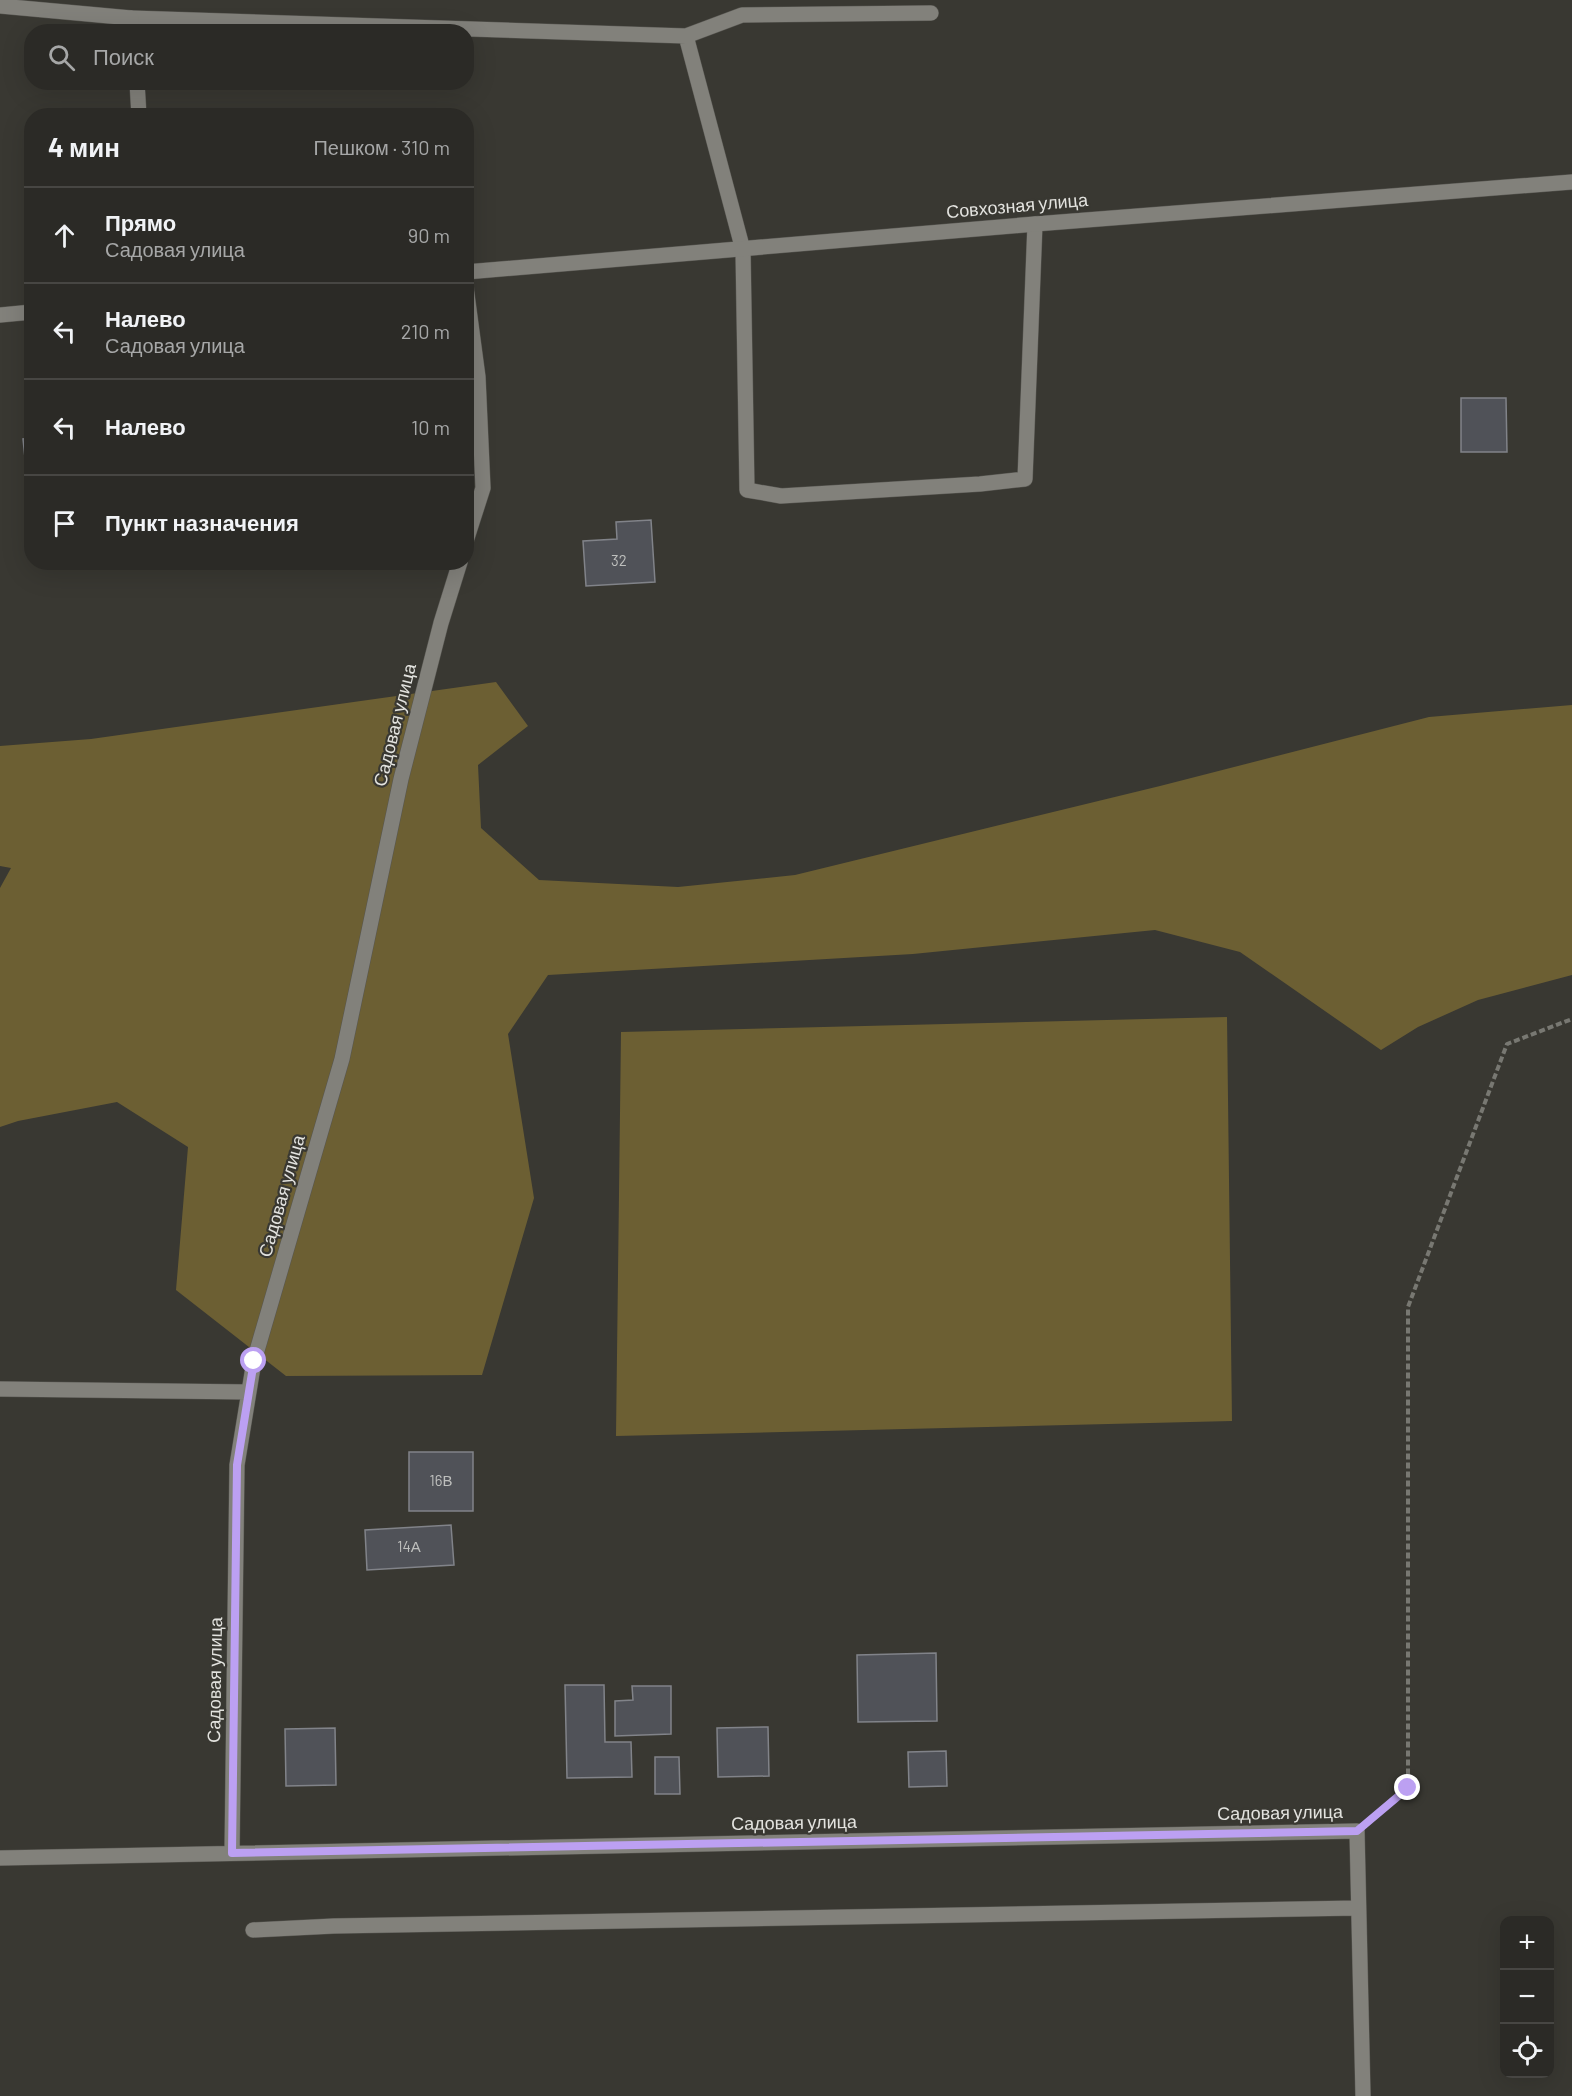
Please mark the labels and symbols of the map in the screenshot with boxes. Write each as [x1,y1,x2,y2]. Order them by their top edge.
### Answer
street label: Совхозная улица [945,188,1090,222]
house number: 32 [611,551,627,569]
street label: Садовая улица [368,660,420,789]
street label: Садовая улица [253,1131,309,1259]
route start [240,1347,266,1373]
house number: 16В [430,1471,452,1489]
house number: 14А [397,1537,421,1555]
street label: Садовая улица [202,1616,226,1743]
route end [1394,1774,1420,1800]
street label: Садовая улица [1217,1800,1344,1824]
street label: Садовая улица [731,1810,858,1834]

